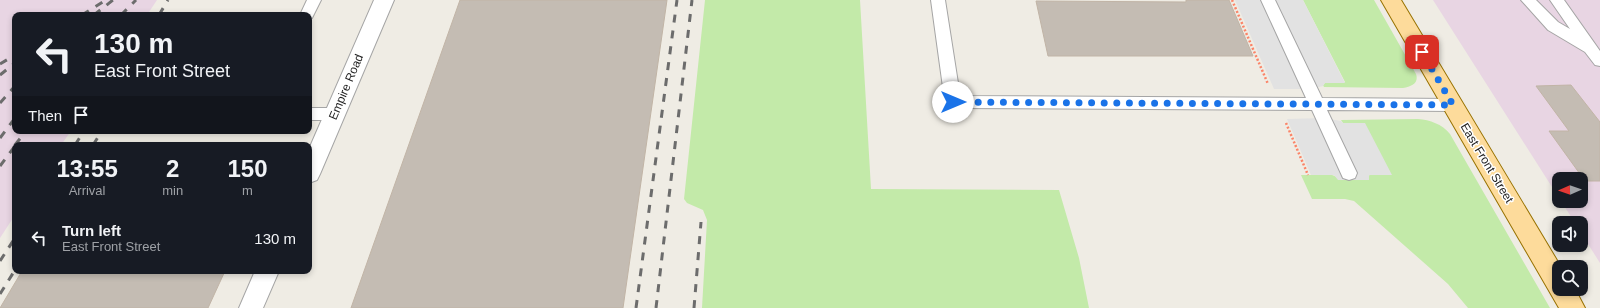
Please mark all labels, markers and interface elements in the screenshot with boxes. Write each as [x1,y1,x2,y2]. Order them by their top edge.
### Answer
icon: left [28,28,80,80]
text: 130 m [94,28,173,59]
pin [1405,35,1439,69]
icon: arrive [1411,41,1433,63]
street label: Empire Road [326,52,366,122]
text: East Front Street [94,61,230,81]
position arrow [932,81,974,123]
icon: arrive [70,104,92,126]
text: Then [28,107,62,124]
street label: East Front Street [1458,121,1517,206]
text: 13:55 [56,155,118,182]
text: 2 [166,155,179,182]
text: 150 [228,155,268,182]
north arrow [1552,172,1588,208]
map controls [1552,172,1588,296]
text: Arrival [69,183,106,198]
text: min [162,183,183,198]
text: m [242,183,253,198]
button: sound [1552,216,1588,252]
text: Turn left [62,222,121,239]
icon: left [28,227,50,249]
text: 130 m [254,230,296,247]
text: East Front Street [62,239,160,254]
button: search [1552,260,1588,296]

